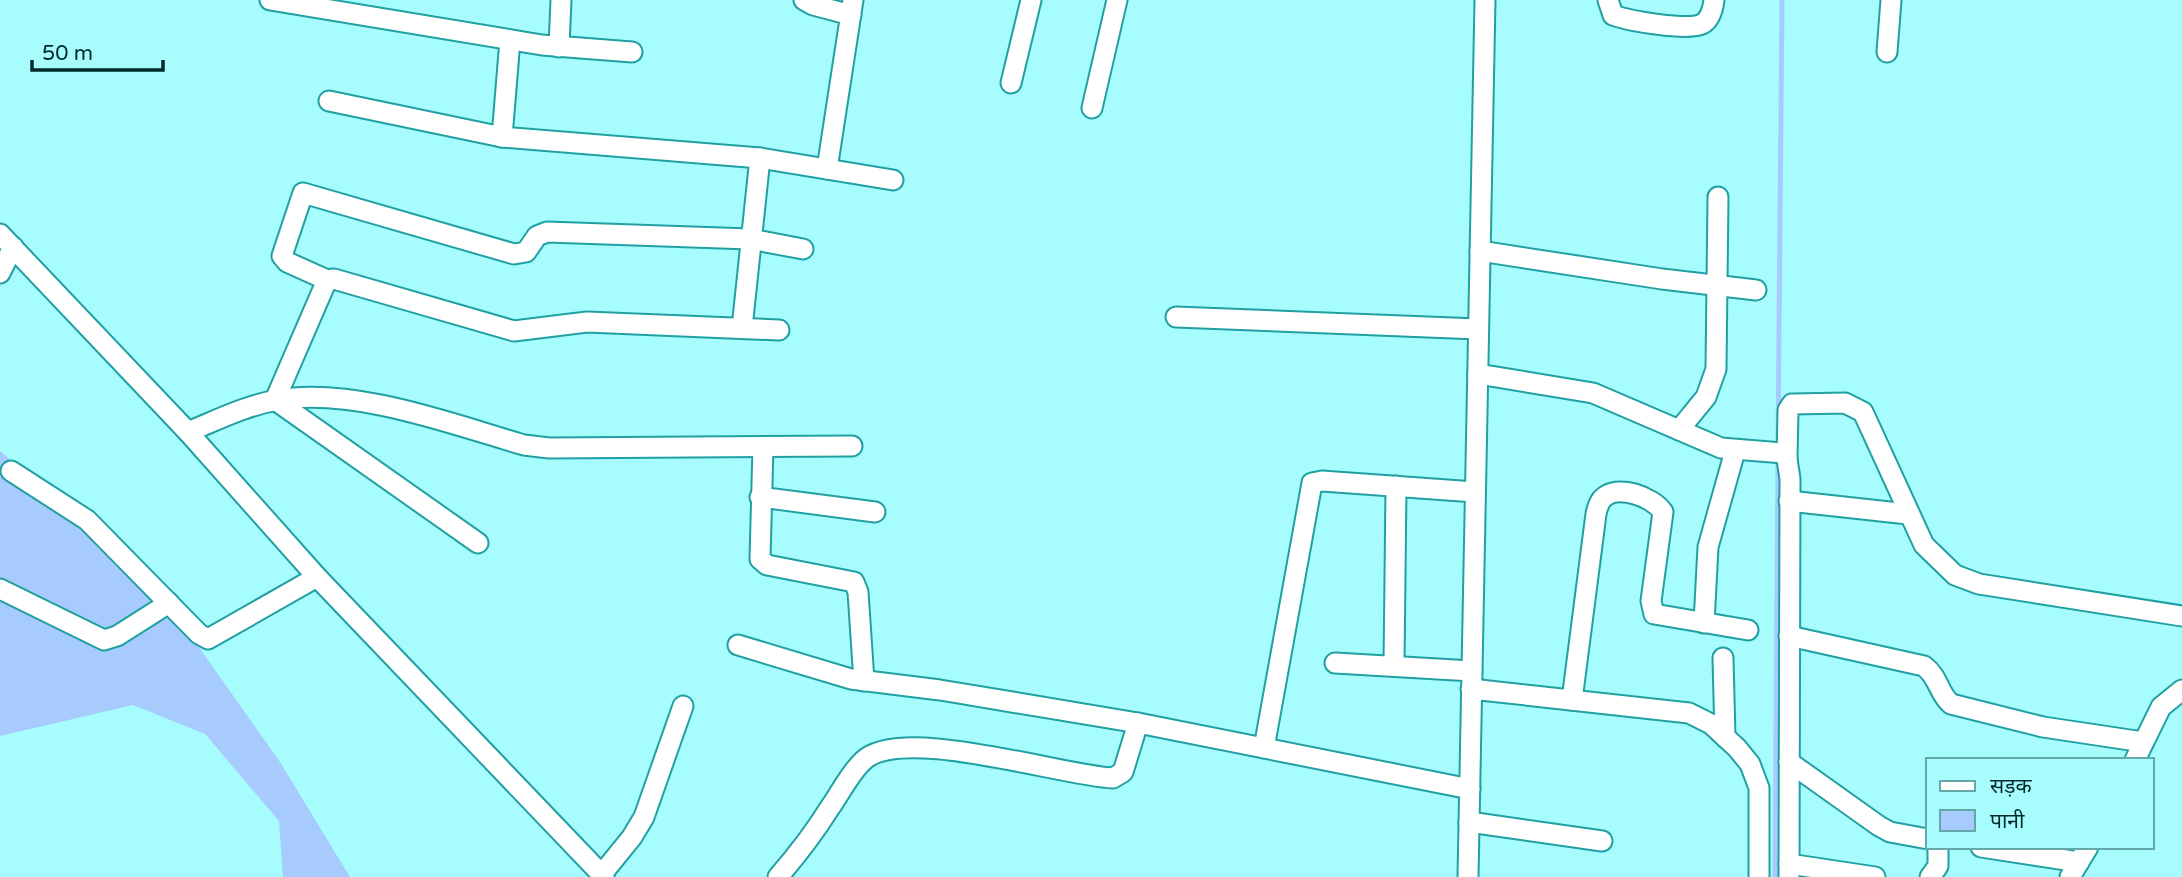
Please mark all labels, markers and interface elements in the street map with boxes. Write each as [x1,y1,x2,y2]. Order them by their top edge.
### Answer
scale bar [32,28,163,72]
text: 50 m [42,41,93,66]
legend [1926,758,2154,849]
text: सड़क [1990,774,2032,799]
text: पानी [1990,809,2025,834]

